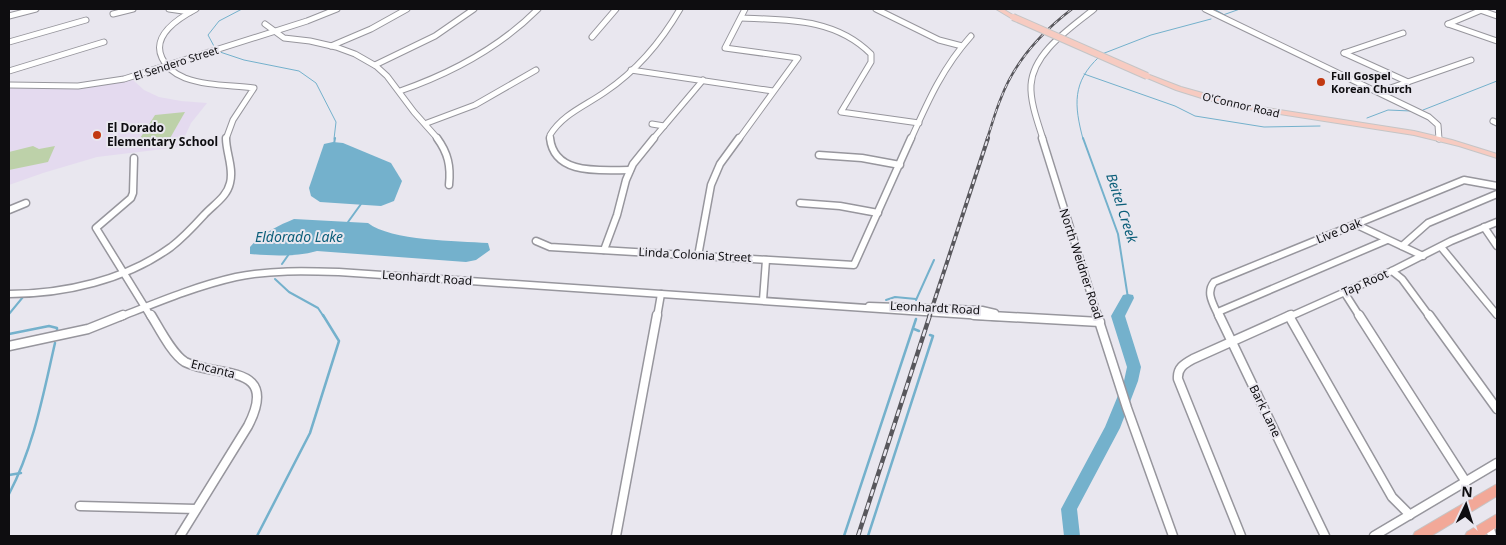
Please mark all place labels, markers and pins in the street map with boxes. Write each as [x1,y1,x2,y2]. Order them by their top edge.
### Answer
place label: Full Gospel Korean Church [1331,68,1412,96]
marker: Full Gospel Korean Church [1315,76,1327,88]
place label: El Dorado Elementary School [107,119,218,150]
marker: El Dorado Elementary School [91,129,103,141]

